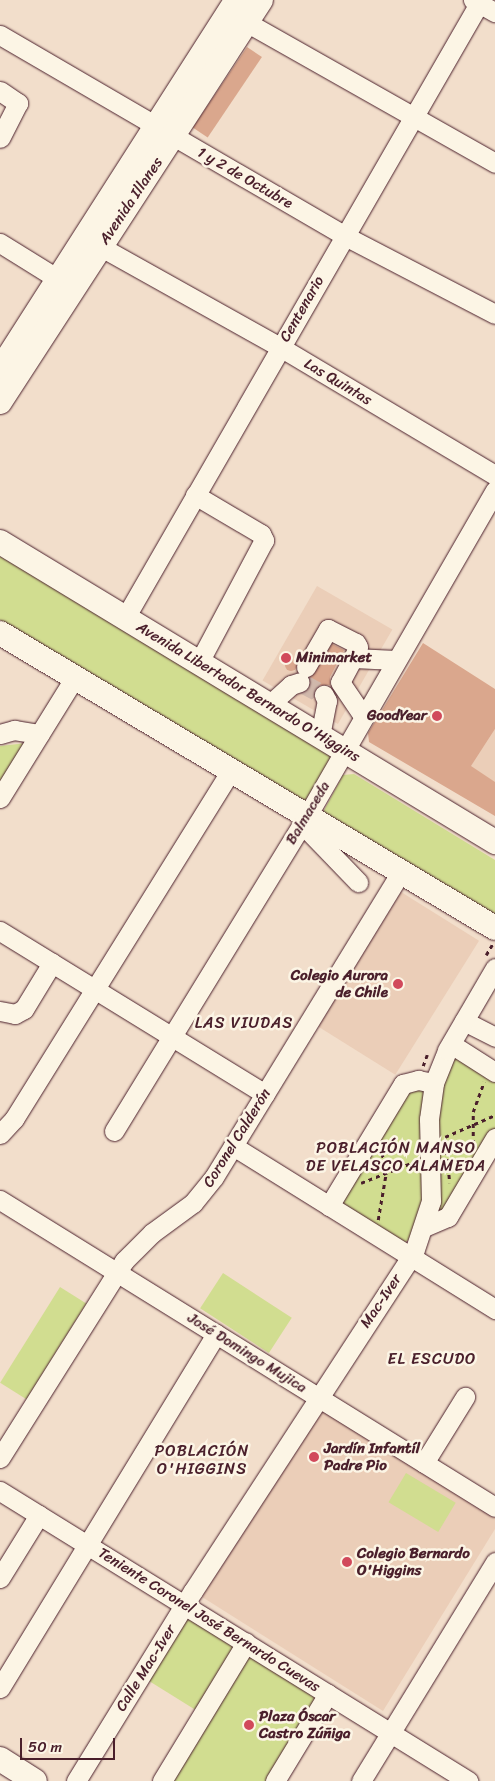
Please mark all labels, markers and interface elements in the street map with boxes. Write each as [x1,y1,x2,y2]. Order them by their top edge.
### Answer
street label: 1 y 2 de Octubre [194,143,296,213]
street label: Avenida Illanes [95,154,167,248]
street label: Centenario [276,273,328,345]
street label: Las Quintas [301,355,375,409]
street label: Avenida Libertador Bernardo O'Higgins [133,618,363,766]
place label: Minimarket [296,649,372,667]
marker: Minimarket [280,652,292,664]
place label: GoodYear [367,707,427,725]
marker: GoodYear [431,710,443,722]
street label: Balmaceda [282,778,334,848]
place label: Colegio Aurora de Chile [290,966,388,1001]
marker: Colegio Aurora de Chile [392,978,404,990]
district label: LAS VIUDAS [194,1013,294,1033]
street label: Coronel Calderón [199,1085,275,1191]
district label: POBLACIÓN MANSO DE VELASCO ALAMEDA [304,1138,488,1176]
street label: Mac-Iver [356,1271,406,1331]
street label: José Domingo Mujica [184,1309,310,1397]
district label: EL ESCUDO [387,1349,477,1369]
place label: Jardín Infantíl Padre Pio [324,1439,420,1474]
district label: POBLACIÓN O'HIGGINS [154,1441,250,1479]
marker: Jardín Infantíl Padre Pio [308,1451,320,1463]
street label: Teniente Coronel José Bernardo Cuevas [95,1544,323,1696]
place label: Colegio Bernardo O'Higgins [357,1544,470,1579]
marker: Colegio Bernardo O'Higgins [341,1556,353,1568]
street label: Calle Mac-Iver [112,1622,180,1714]
place label: Plaza Óscar Castro Zúñiga [259,1707,351,1742]
marker: Plaza Óscar Castro Zúñiga [243,1719,255,1731]
scale bar [22,1728,118,1760]
text: 50 m [28,1734,62,1760]

